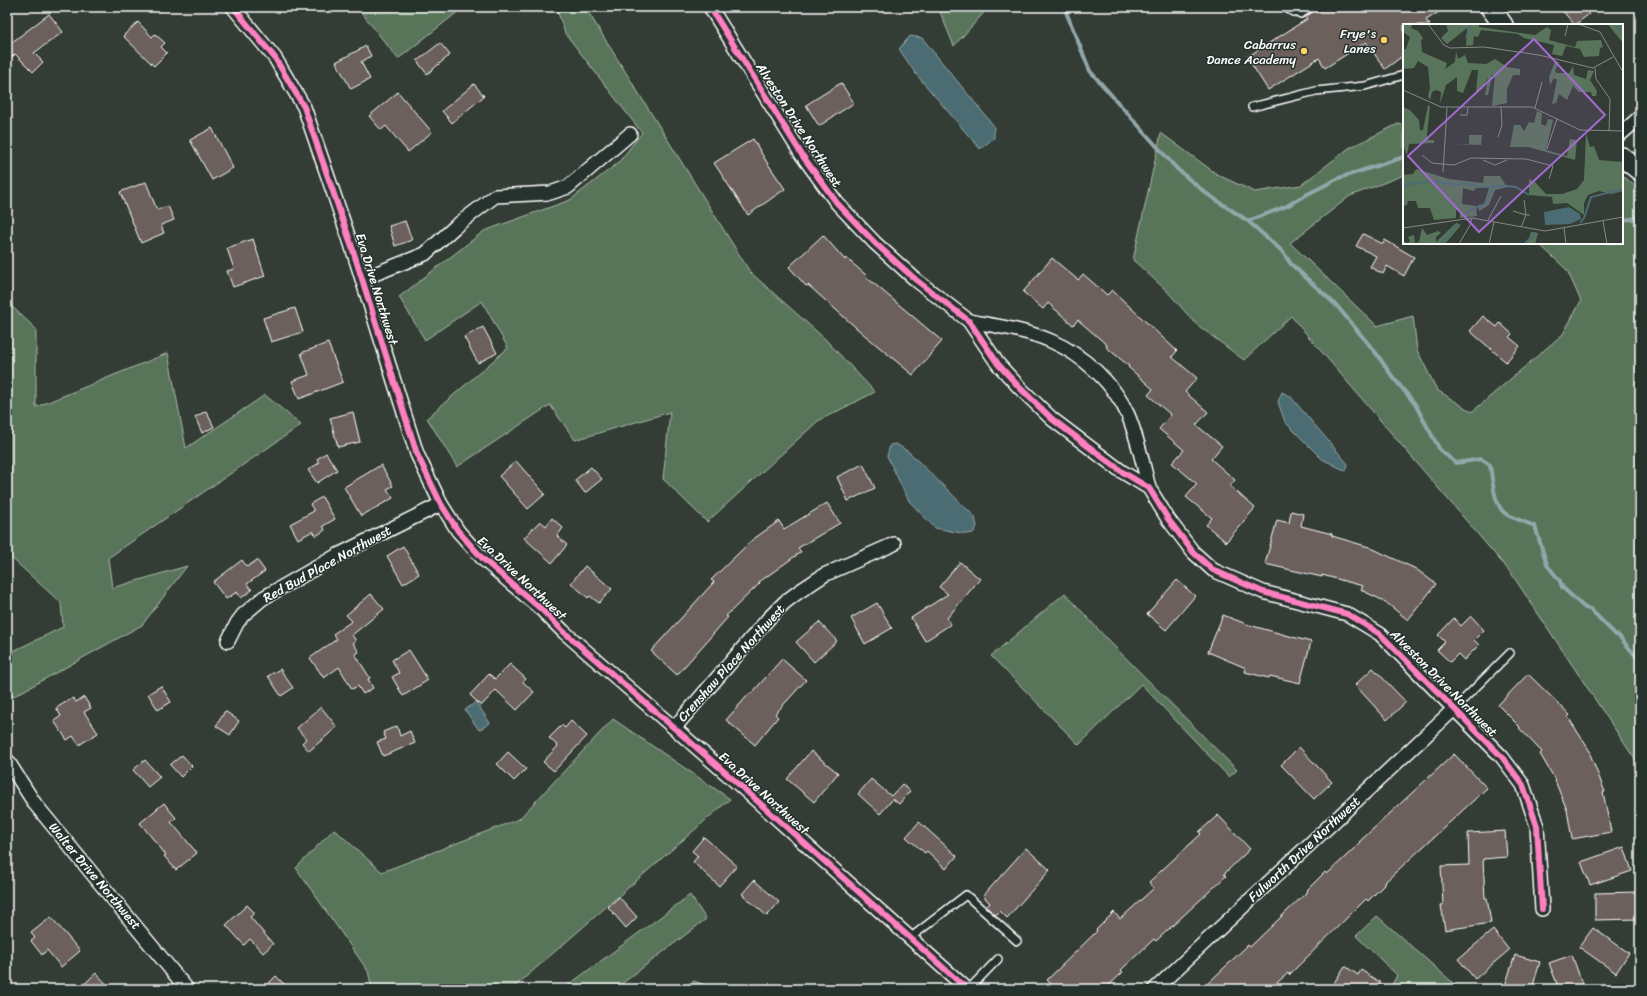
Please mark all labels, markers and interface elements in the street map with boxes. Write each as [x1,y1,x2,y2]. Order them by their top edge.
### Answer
place label: Frye's Lanes [1340,22,1377,60]
inset map [1403,24,1623,244]
place label: Cabarrus Dance Academy [1206,33,1297,71]
marker: Frye's Lanes [1379,35,1389,45]
marker: Cabarrus Dance Academy [1299,46,1309,56]
street label: Alveston Drive Northwest [749,57,848,192]
street label: Eva Drive Northwest [349,230,405,349]
street label: Red Bud Place Northwest [259,519,396,609]
street label: Eva Drive Northwest [472,530,573,626]
street label: Crenshaw Place Northwest [672,599,791,727]
street label: Alveston Drive Northwest [1384,623,1504,743]
street label: Eva Drive Northwest [713,746,815,841]
street label: Fulworth Drive Northwest [1242,790,1366,908]
street label: Walter Drive Northwest [43,817,147,935]

